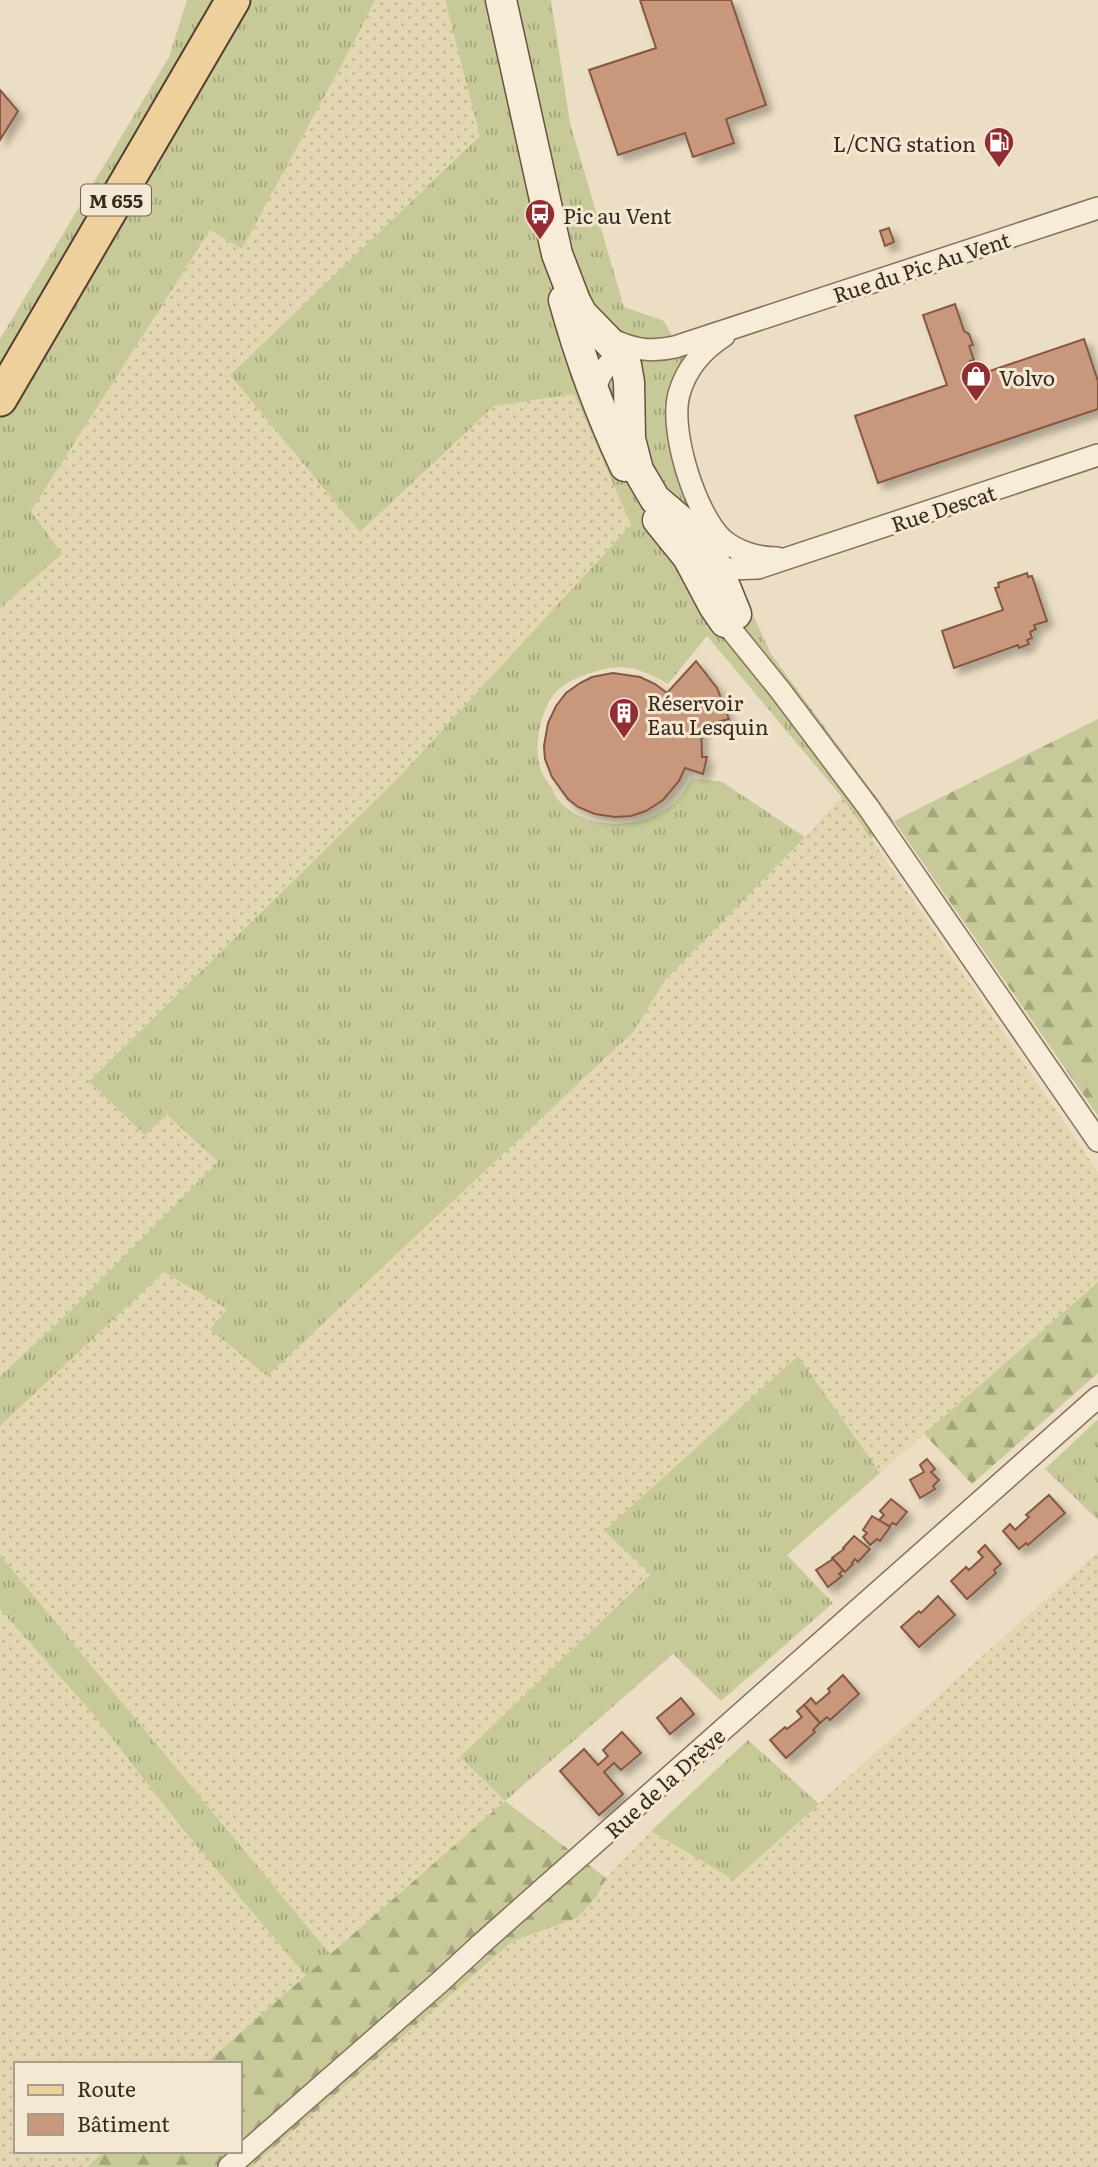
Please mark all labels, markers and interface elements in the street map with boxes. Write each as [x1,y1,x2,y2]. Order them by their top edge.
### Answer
fuel station icon: L/CNG station [982,125,1016,169]
place label: L/CNG station [833,127,976,158]
road number: M 655 [81,184,151,216]
bus stop icon: Pic au Vent [523,197,557,241]
place label: Pic au Vent [563,199,672,230]
street label: Rue du Pic Au Vent [828,223,1014,309]
shop icon: Volvo [959,359,993,403]
place label: Volvo [999,361,1055,392]
street label: Rue Descat [887,475,1000,539]
place label: Réservoir Eau Lesquin [647,686,769,741]
building icon: Réservoir Eau Lesquin [607,696,641,740]
street label: Rue de la Drève [597,1720,731,1844]
legend [14,2062,242,2153]
text: Route [77,2072,136,2103]
text: Bâtiment [77,2107,170,2138]

